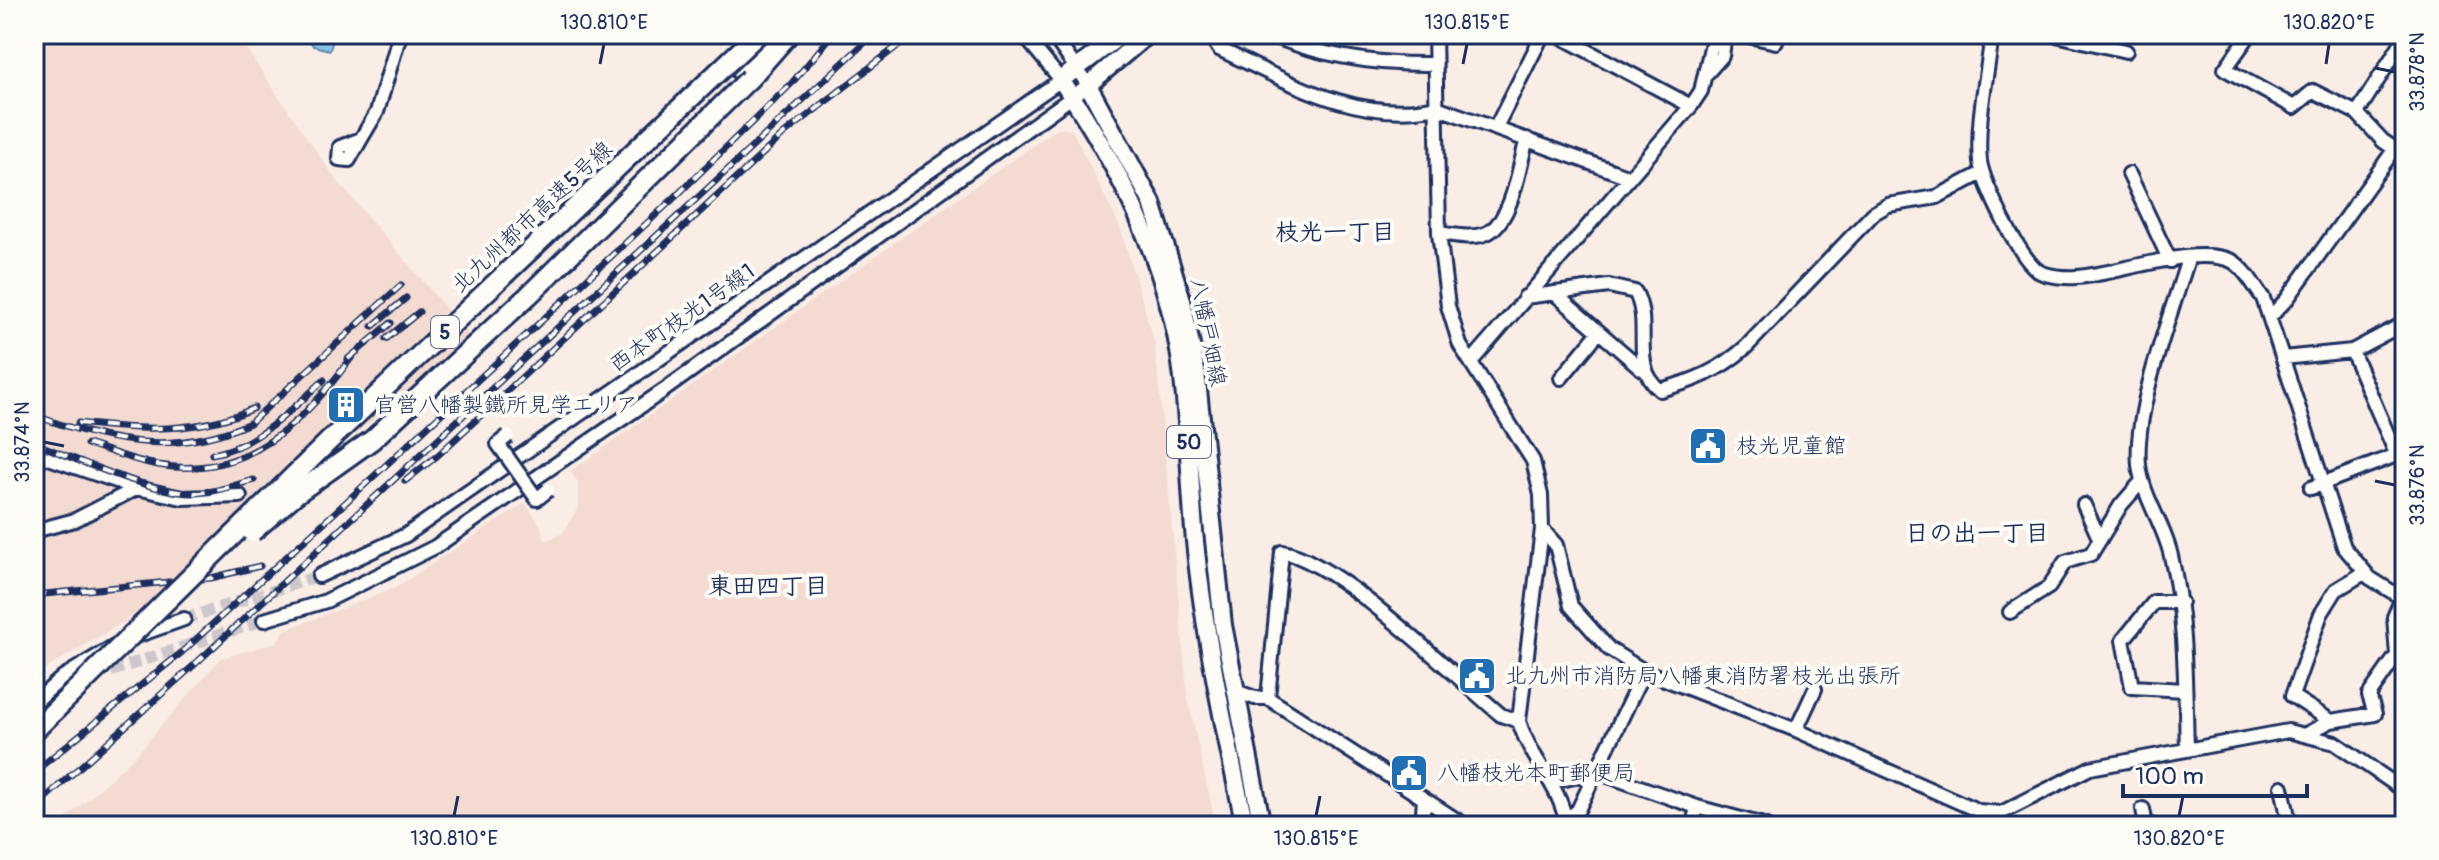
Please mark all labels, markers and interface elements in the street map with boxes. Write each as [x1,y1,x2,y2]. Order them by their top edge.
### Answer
text: 130.810°E [560,10,648,35]
text: 130.815°E [1425,10,1509,35]
text: 130.820°E [2283,10,2375,35]
text: 33.878°N [2405,32,2430,112]
street label: 北九州都市高速5号線 [446,135,618,299]
district label: 枝光一丁目 [1275,218,1395,247]
street label: 西本町枝光1号線1 [604,257,760,379]
street label: 八幡戸畑線 [1184,275,1232,389]
road number: 5 [431,316,459,348]
building icon: 官営八幡製鐵所見学エリア [325,384,367,426]
place label: 官営八幡製鐵所見学エリア [374,391,638,419]
text: 33.874°N [10,401,35,483]
public building icon: 枝光児童館 [1687,425,1729,467]
road number: 50 [1167,426,1211,458]
place label: 枝光児童館 [1736,432,1846,460]
text: 33.876°N [2405,444,2430,526]
district label: 日の出一丁目 [1905,519,2049,548]
district label: 東田四丁目 [708,572,828,601]
public building icon: 北九州市消防局八幡東消防署枝光出張所 [1456,655,1498,697]
place label: 北九州市消防局八幡東消防署枝光出張所 [1505,662,1901,690]
scale bar [2123,748,2307,798]
public building icon: 八幡枝光本町郵便局 [1388,752,1430,794]
place label: 八幡枝光本町郵便局 [1437,759,1635,787]
text: 100 m [2135,762,2204,791]
text: 130.810°E [410,826,498,851]
text: 130.815°E [1274,826,1358,851]
text: 130.820°E [2133,826,2225,851]

